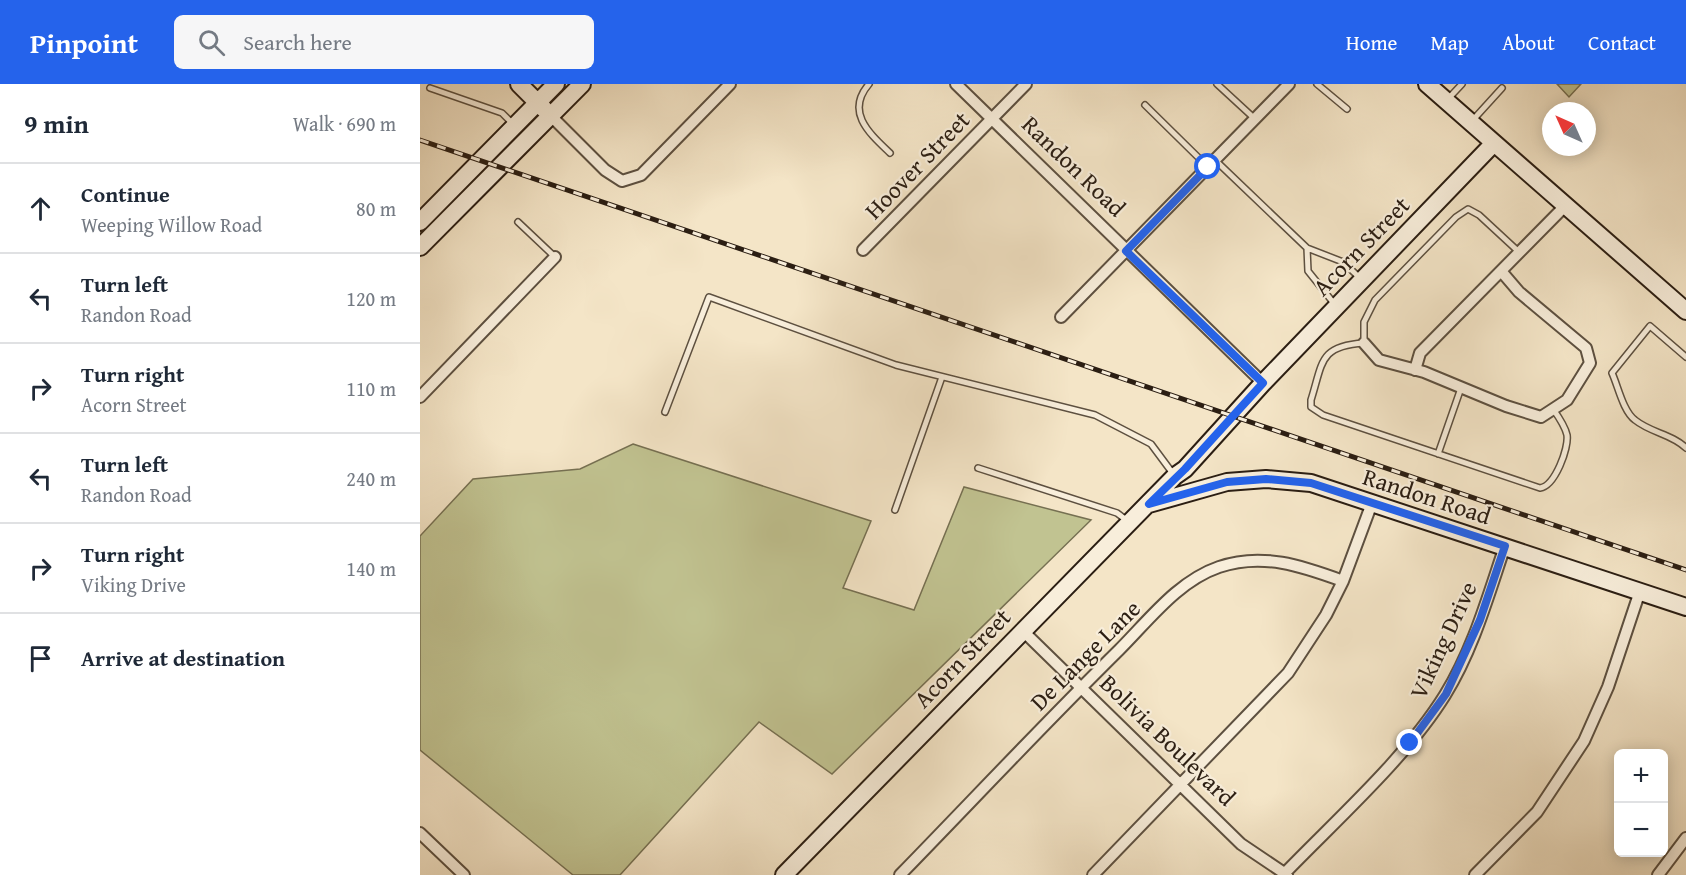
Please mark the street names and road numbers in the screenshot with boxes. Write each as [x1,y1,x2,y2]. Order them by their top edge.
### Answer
street label: Hoover Street [856,103,978,227]
street label: Randon Road [1014,107,1134,225]
street label: Acorn Street [1304,188,1418,304]
street label: Randon Road [1359,459,1496,533]
street label: Viking Drive [1401,576,1485,704]
street label: De Lange Lane [1022,592,1148,718]
street label: Acorn Street [905,600,1019,716]
street label: Bolivia Boulevard [1092,666,1244,814]

